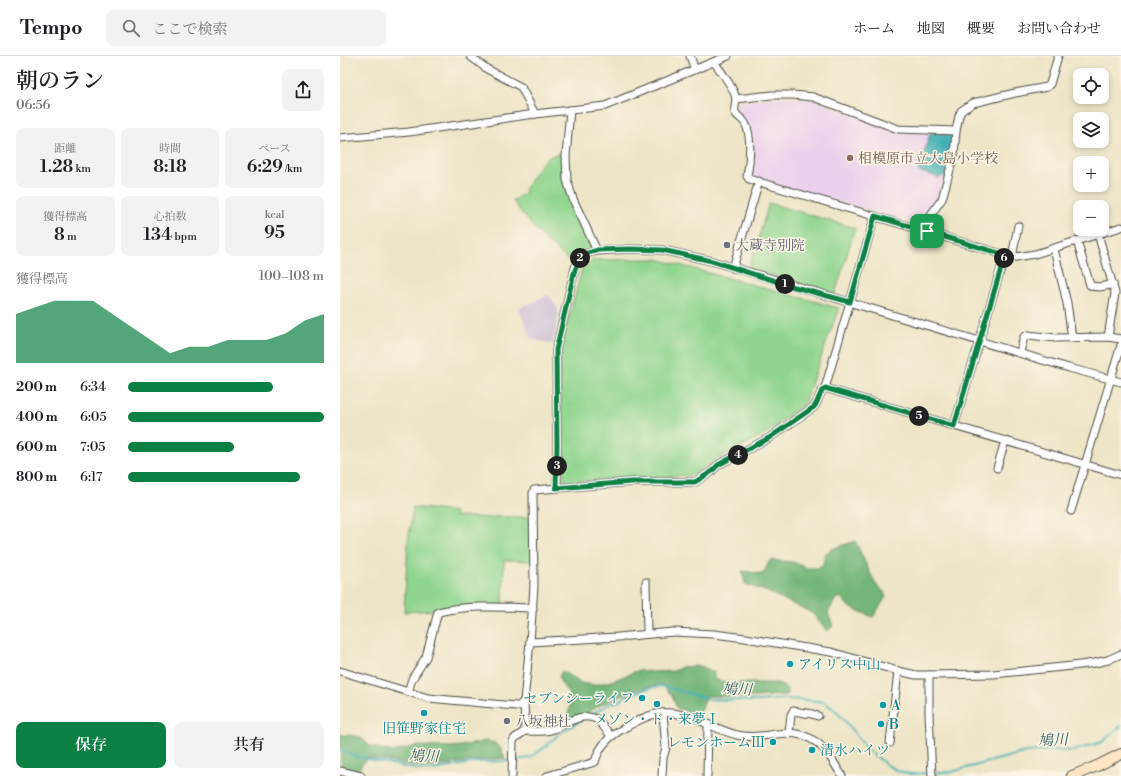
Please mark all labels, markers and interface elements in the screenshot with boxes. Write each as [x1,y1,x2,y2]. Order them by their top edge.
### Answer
search box [106,10,386,46]
text: Tempo [20,16,82,40]
icon: search [120,17,142,39]
text: ここで検索 [152,20,227,39]
text: ホーム [853,20,895,38]
text: 地図 [917,20,945,38]
text: 概要 [967,20,995,38]
text: お問い合わせ [1017,20,1101,38]
text: 朝のラン [16,68,104,95]
map controls [1073,68,1109,236]
button: locate [1073,68,1109,104]
button: share [282,69,324,111]
text: 06:56 [16,97,50,113]
button: layers [1073,112,1109,148]
text: 距離 [54,142,76,156]
text: 時間 [159,142,181,156]
text: ペース [258,142,291,156]
place label: 相模原市立大島小学校 [858,150,998,168]
marker: 相模原市立大島小学校 [845,153,855,163]
text: 1.28 [40,156,73,178]
text: 8:18 [153,156,187,178]
text: 6:29 [247,156,283,178]
button: + [1073,156,1109,192]
text: km [73,162,91,176]
text: /km [283,162,302,176]
button: − [1073,200,1109,236]
text: kcal [265,208,285,222]
text: 獲得標高 [43,210,87,224]
text: 心拍数 [153,210,186,224]
pin [910,214,944,248]
icon: arrive [916,220,938,242]
text: 95 [264,222,285,244]
text: 8 [54,224,65,246]
text: 134 [143,224,172,246]
text: m [65,230,77,244]
text: bpm [172,230,197,244]
place label: 大蔵寺別院 [735,237,805,255]
marker: 大蔵寺別院 [722,240,732,250]
pin: 2 [570,248,590,268]
pin: 6 [994,248,1014,268]
text: 2 [577,251,583,265]
text: 6 [1001,251,1007,265]
text: 100–108 m [259,268,324,284]
text: 獲得標高 [16,271,68,287]
pin: 1 [775,274,795,294]
text: 1 [782,277,788,291]
text: 200 m [16,379,57,395]
text: 6:34 [80,379,106,395]
pin: 5 [909,406,929,426]
text: 400 m [16,409,58,425]
text: 6:05 [80,409,107,425]
text: 5 [916,409,922,423]
text: 600 m [16,439,57,455]
text: 7:05 [80,439,105,455]
pin: 4 [728,445,748,465]
text: 4 [734,448,742,462]
pin: 3 [547,456,567,476]
text: 3 [554,459,560,473]
text: 800 m [16,469,57,485]
text: 6:17 [80,469,102,485]
place label: アイリス中山 [798,656,880,674]
marker: アイリス中山 [785,659,795,669]
water label: 鳩川 [721,679,754,700]
place label: セブンシーライフ [524,690,634,708]
marker: セブンシーライフ [637,693,647,703]
place label: A [890,697,901,715]
marker: メゾン・ド・来夢Ⅰ [652,699,662,709]
marker: A [878,700,888,710]
marker: 旧笹野家住宅 [419,708,429,718]
place label: メゾン・ド・来夢Ⅰ [594,711,720,729]
place label: 八坂神社 [515,713,571,731]
marker: 八坂神社 [502,716,512,726]
place label: B [888,716,899,734]
marker: B [876,719,886,729]
place label: 旧笹野家住宅 [382,720,466,738]
button: 保存 [16,722,166,768]
button: 共有 [174,722,324,768]
water label: 鳩川 [1038,730,1070,751]
place label: レモンホームⅢ [667,734,765,752]
marker: レモンホームⅢ [768,737,778,747]
place label: 清水ハイツ [820,742,890,760]
marker: 清水ハイツ [807,745,817,755]
water label: 鳩川 [409,746,441,767]

